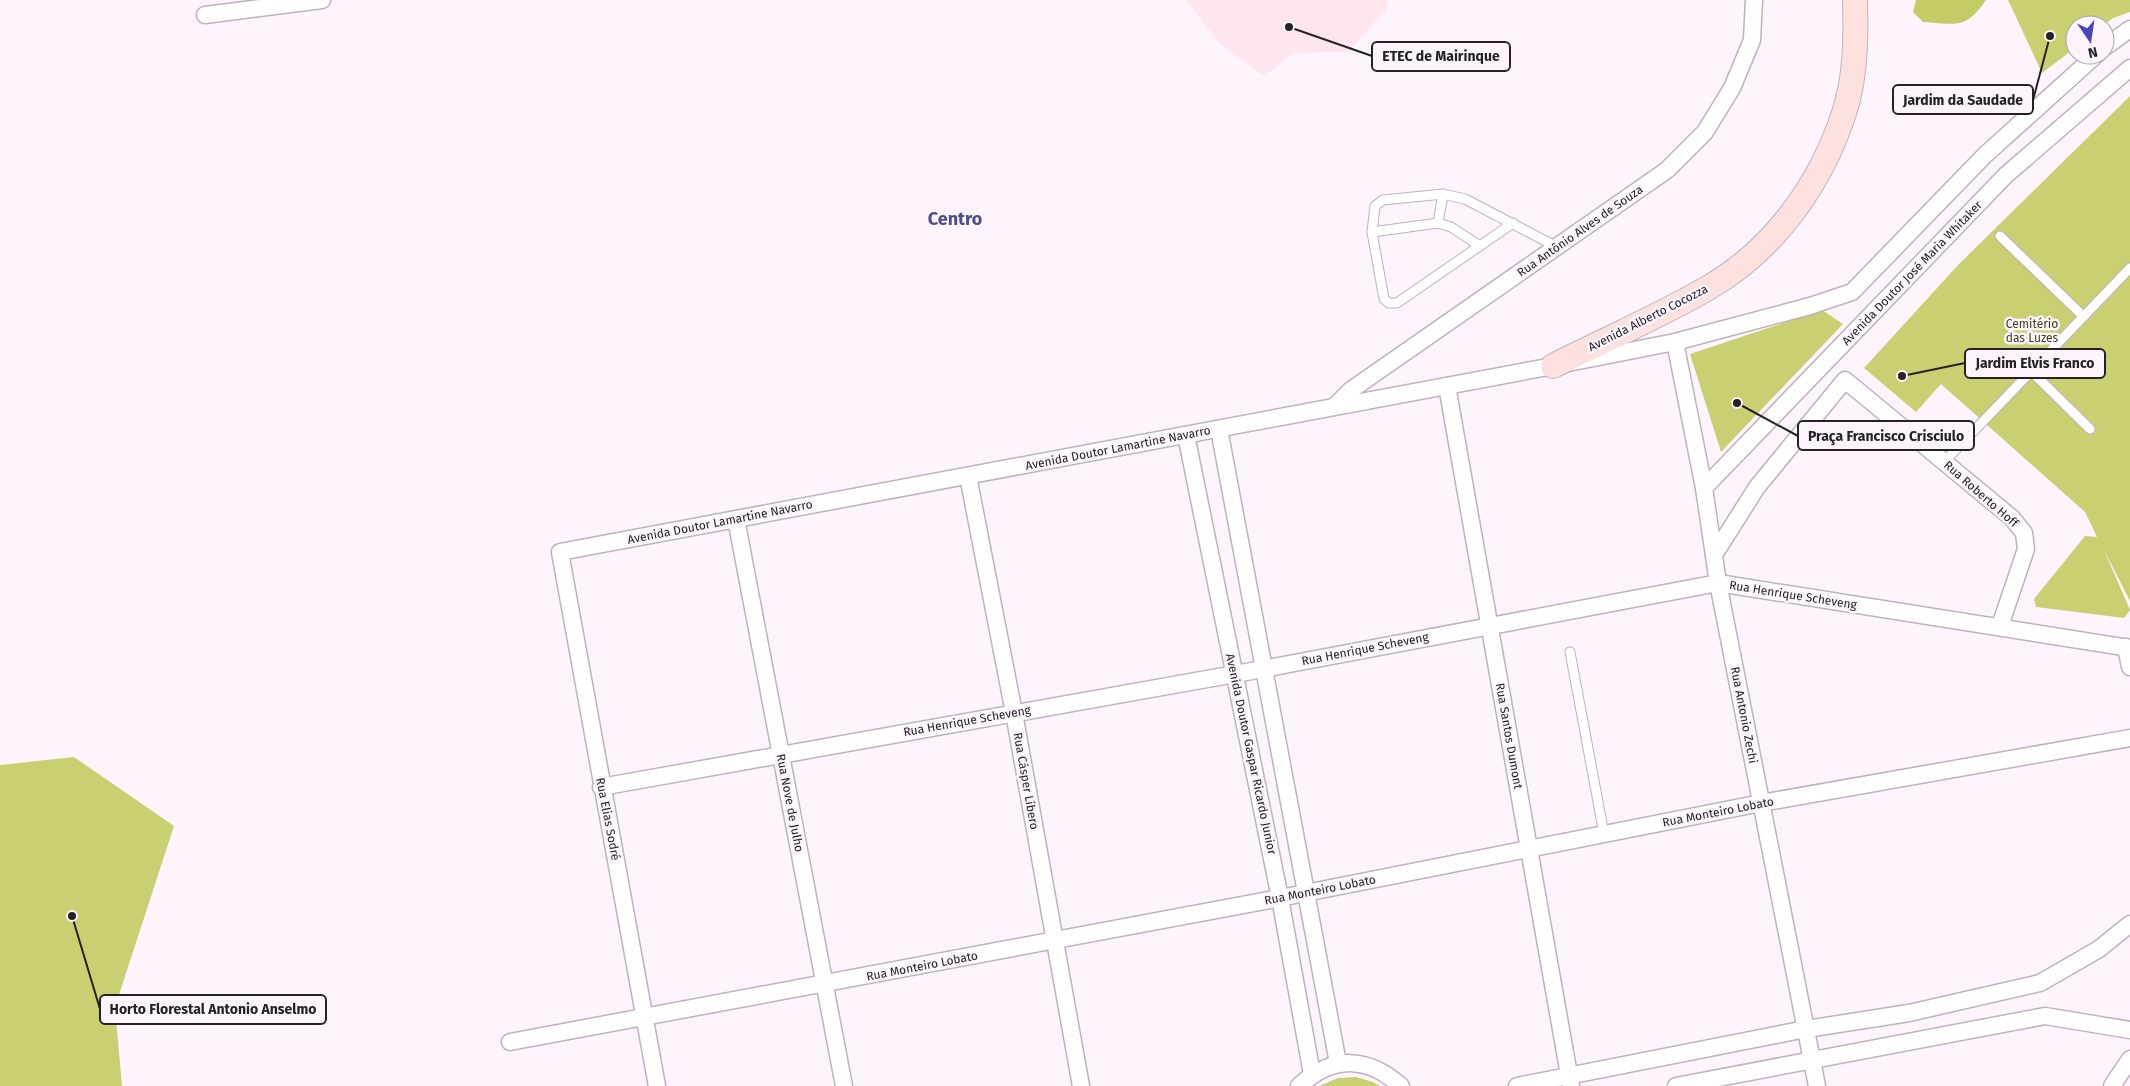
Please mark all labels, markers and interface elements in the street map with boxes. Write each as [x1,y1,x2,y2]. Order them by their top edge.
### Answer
north arrow [2065,15,2115,65]
callout: ETEC de Mairinque [1372,42,1510,71]
text: N [2086,43,2099,62]
text: ETEC de Mairinque [1382,48,1500,65]
callout: Jardim da Saudade [1893,85,2033,114]
text: Jardim da Saudade [1902,92,2023,109]
street label: Rua Antônio Alves de Souza [1515,182,1645,280]
street label: Avenida Doutor José Maria Whitaker [1839,198,1985,348]
district label: Centro [928,208,982,230]
street label: Avenida Alberto Cocozza [1586,282,1710,354]
park label: Cemitério das Luzes [2006,317,2059,345]
callout: Jardim Elvis Franco [1965,349,2105,378]
text: Jardim Elvis Franco [1974,355,2095,372]
callout: Praça Francisco Crisciulo [1798,421,1974,450]
street label: Avenida Doutor Lamartine Navarro [1024,423,1212,473]
text: Praça Francisco Crisciulo [1808,428,1964,446]
street label: Rua Roberto Hoff [1941,458,2022,531]
street label: Avenida Doutor Lamartine Navarro [626,497,814,547]
street label: Rua Henrique Scheveng [1728,578,1859,612]
street label: Rua Henrique Scheveng [1300,630,1430,668]
street label: Avenida Doutor Gaspar Ricardo Junior [1223,652,1279,856]
street label: Rua Antonio Zechi [1728,665,1760,765]
street label: Rua Santos Dumont [1493,682,1525,791]
street label: Rua Henrique Scheveng [902,703,1033,739]
street label: Rua Cásper Líbero [1011,731,1041,831]
street label: Rua Nove de Julho [774,753,806,853]
street label: Rua Elias Sodré [593,776,623,862]
street label: Rua Monteiro Lobato [1661,794,1775,830]
street label: Rua Monteiro Lobato [1263,872,1377,908]
street label: Rua Monteiro Lobato [865,948,979,984]
callout: Horto Florestal Antonio Anselmo [100,995,326,1024]
text: Horto Florestal Antonio Anselmo [110,1001,316,1018]

